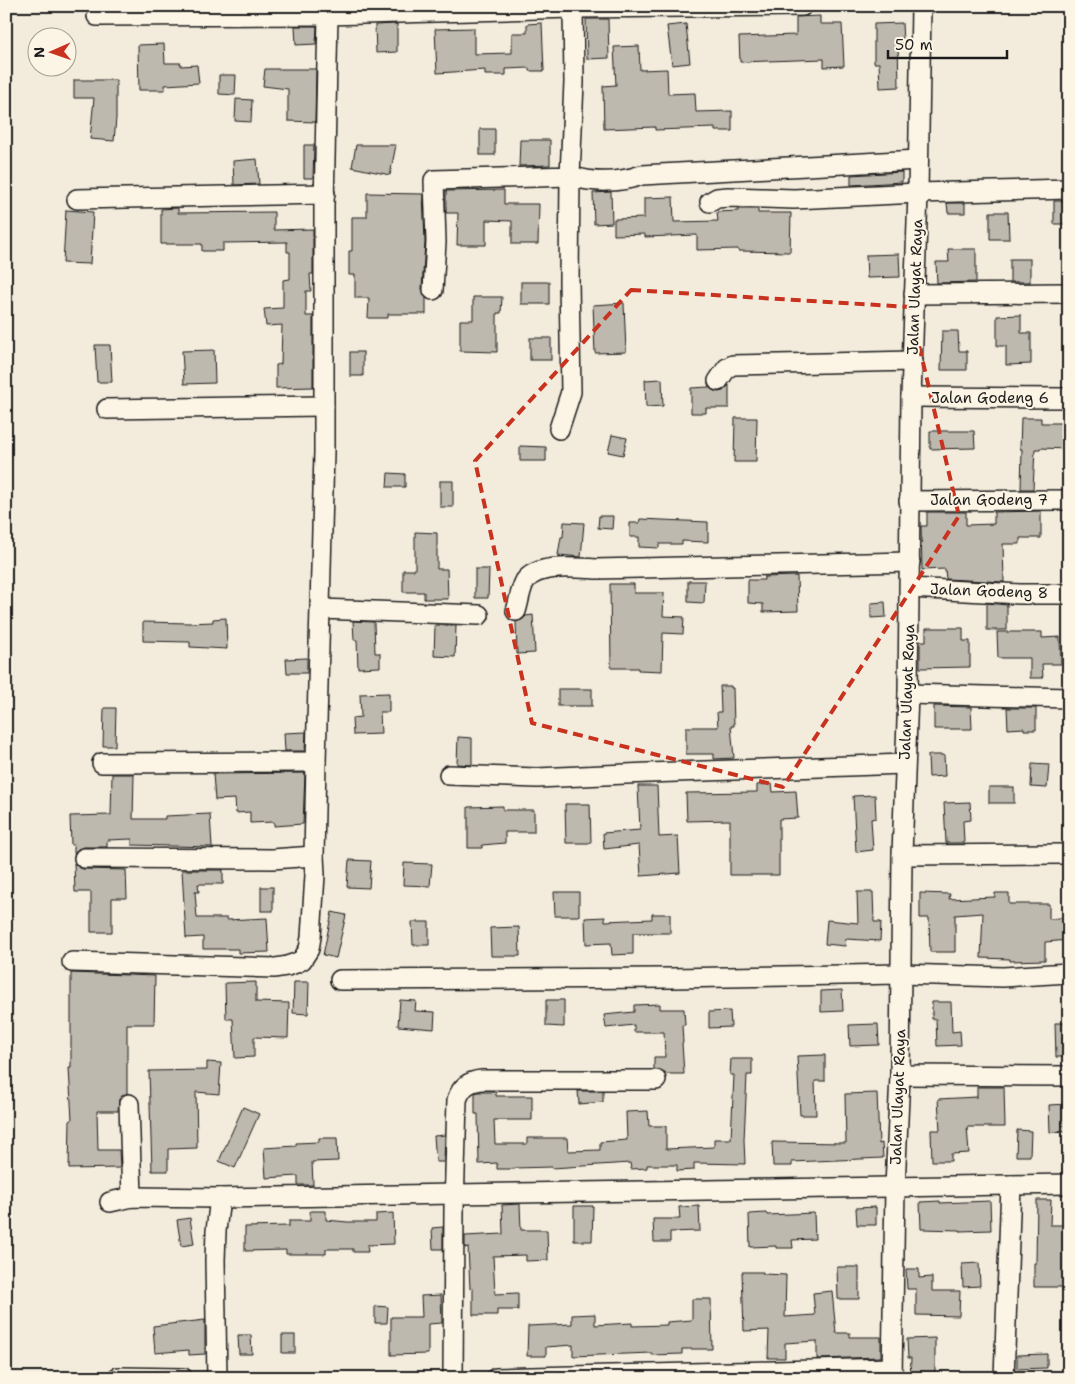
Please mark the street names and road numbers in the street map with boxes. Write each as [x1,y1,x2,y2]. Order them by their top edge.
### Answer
street label: Jalan Ulayat Raya [903,218,927,355]
street label: Jalan Godeng 6 [931,388,1049,408]
street label: Jalan Godeng 7 [930,490,1048,510]
street label: Jalan Godeng 8 [930,579,1048,603]
street label: Jalan Ulayat Raya [895,623,919,760]
street label: Jalan Ulayat Raya [886,1028,910,1165]

